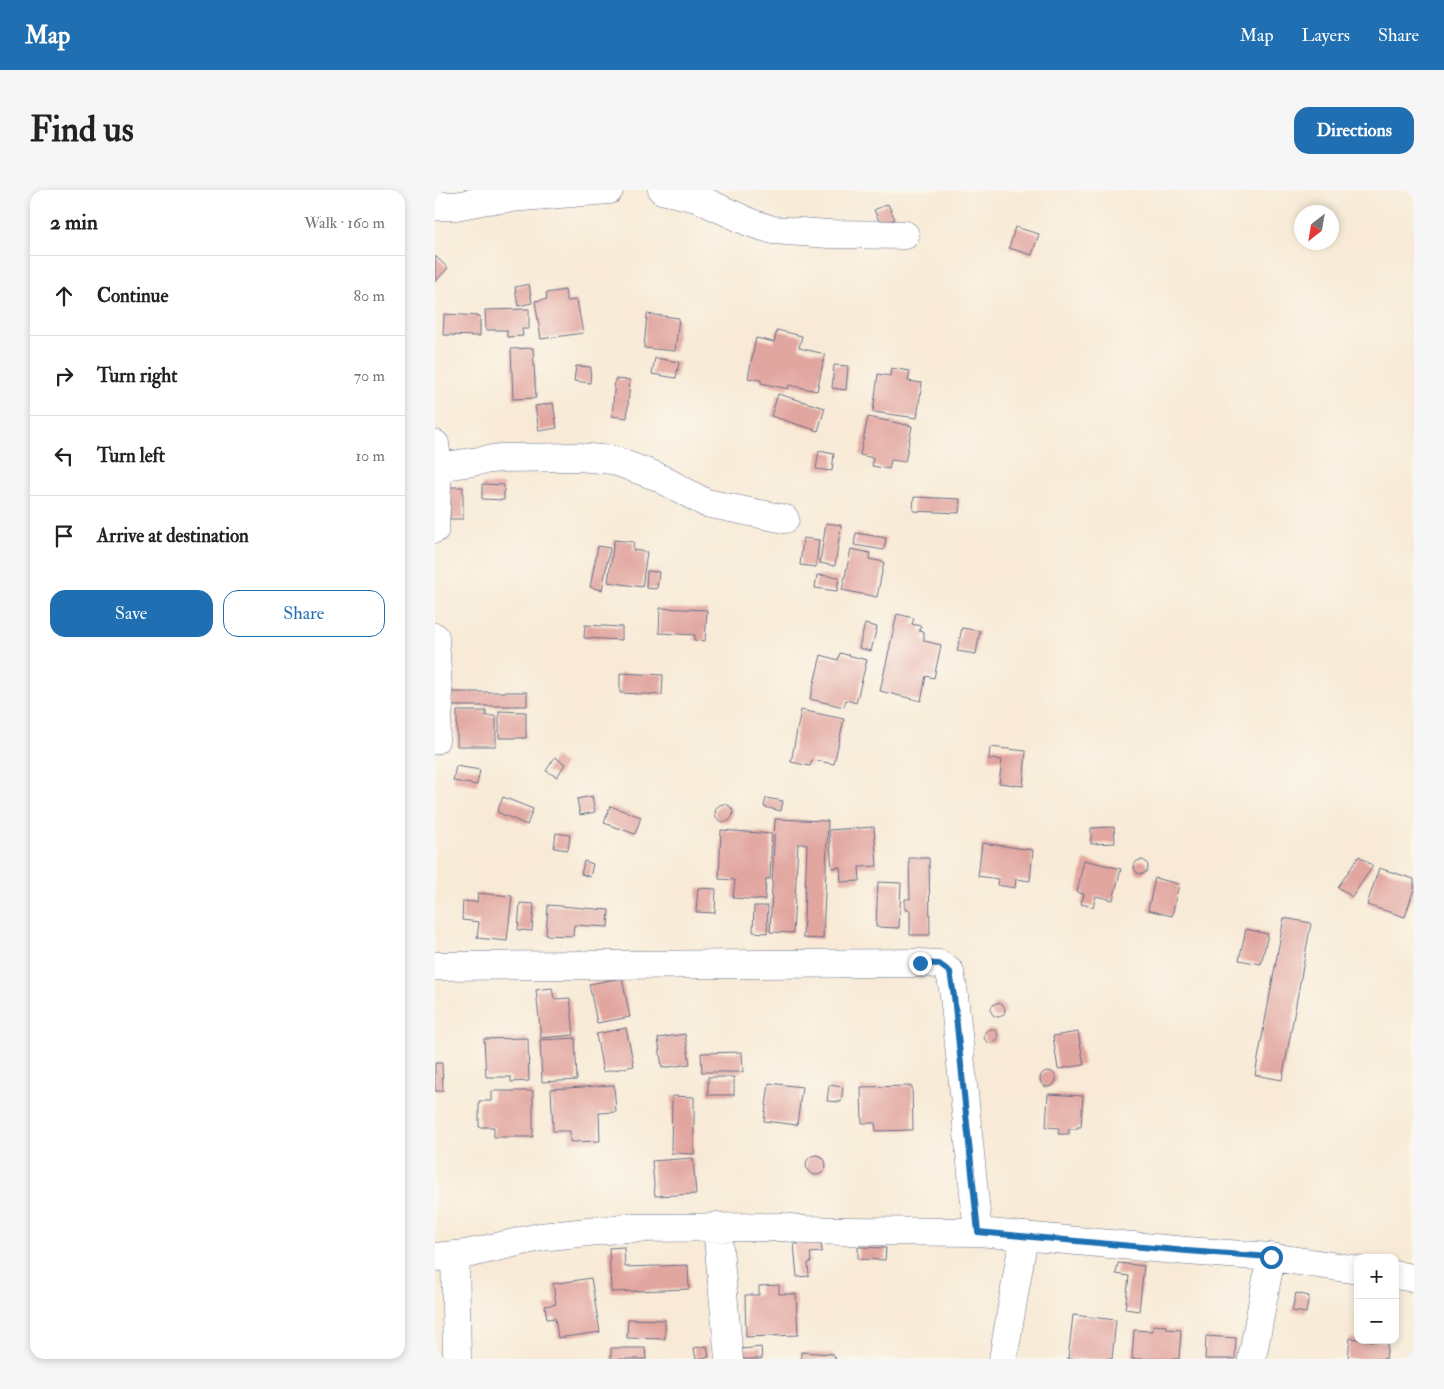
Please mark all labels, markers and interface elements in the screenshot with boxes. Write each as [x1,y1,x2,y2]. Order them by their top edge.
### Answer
text: Map [25,20,70,51]
text: Map [1240,24,1274,47]
text: Layers [1302,24,1350,47]
text: Share [1378,24,1419,47]
button: Directions [1294,107,1414,154]
text: Find us [30,108,134,152]
north arrow [1294,205,1339,250]
text: 2 min [50,209,98,236]
text: Walk · 160 m [304,213,385,233]
icon: ahead [50,282,78,310]
text: Continue [97,284,168,308]
text: 80 m [354,286,385,306]
icon: right [50,362,78,390]
text: Turn right [97,364,177,388]
text: 70 m [354,366,385,386]
icon: left [50,442,78,470]
text: Turn left [97,444,165,468]
text: 10 m [355,446,385,466]
icon: arrive [50,522,78,550]
text: Arrive at destination [97,524,249,548]
button: Save [50,590,213,637]
button: Share [223,590,385,637]
route end [909,952,932,975]
route start [1260,1246,1283,1269]
map controls [1354,1254,1399,1344]
button: + [1354,1254,1399,1299]
button: − [1354,1299,1399,1344]

